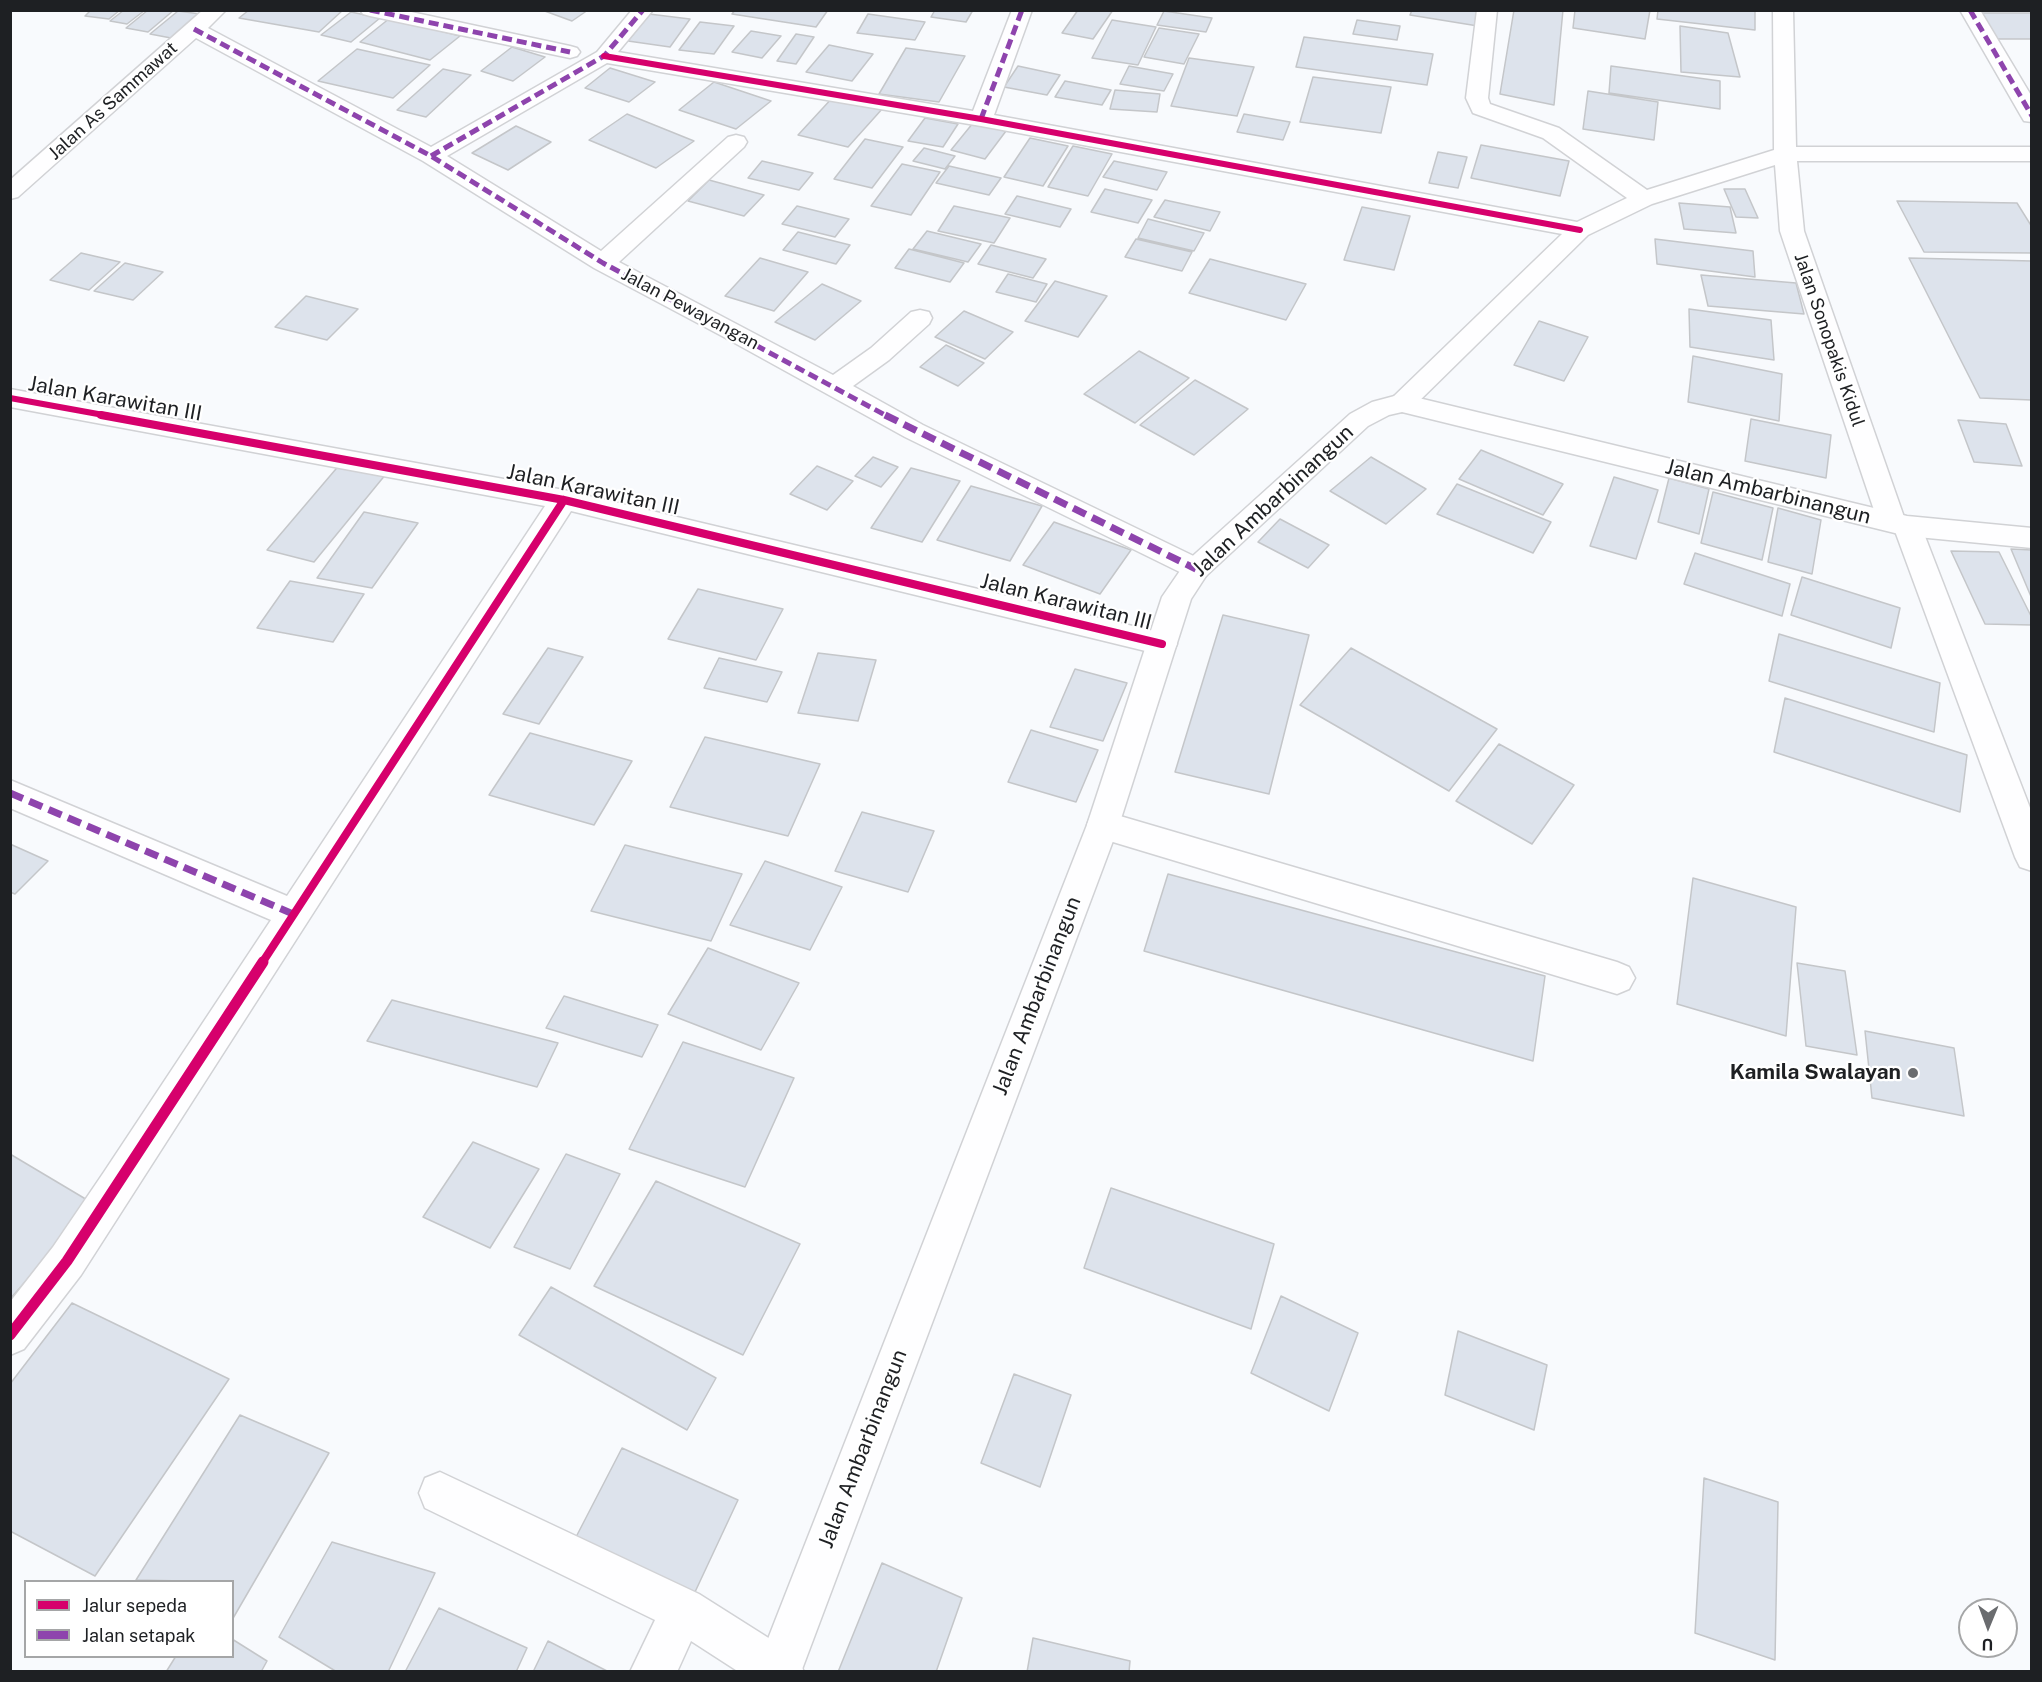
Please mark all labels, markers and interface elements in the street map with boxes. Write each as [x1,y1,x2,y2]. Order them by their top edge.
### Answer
street label: Jalan As Sammawat [44,37,182,165]
street label: Jalan Sonopakis Kidul [1789,250,1869,430]
street label: Jalan Pewayangan [617,264,763,354]
street label: Jalan Karawitan III [26,371,204,427]
street label: Jalan Ambarbinangun [1187,420,1359,582]
street label: Jalan Ambarbinangun [1663,454,1873,530]
street label: Jalan Karawitan III [504,459,682,521]
street label: Jalan Karawitan III [978,568,1154,636]
street label: Jalan Ambarbinangun [987,893,1087,1099]
place label: Kamila Swalayan [1730,1060,1901,1086]
marker: Kamila Swalayan [1906,1066,1920,1080]
street label: Jalan Ambarbinangun [813,1346,913,1552]
legend [24,1580,234,1658]
text: Jalur sepeda [82,1595,187,1616]
north arrow [1958,1598,2018,1658]
text: Jalan setapak [82,1625,195,1646]
text: U [1982,1635,1994,1654]

